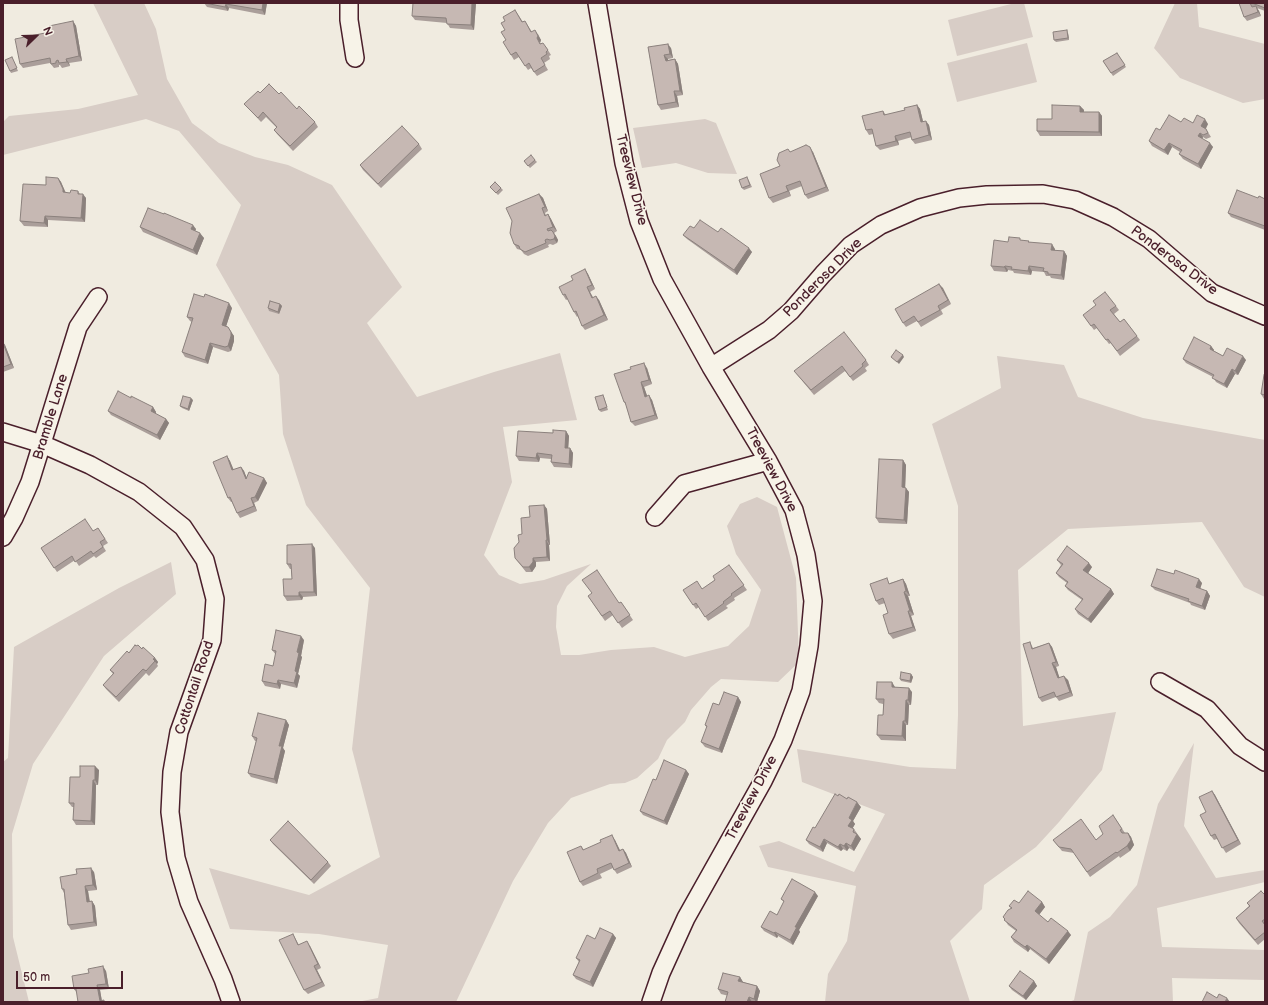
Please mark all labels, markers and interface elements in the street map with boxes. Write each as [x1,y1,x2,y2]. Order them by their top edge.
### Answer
north arrow [16,16,56,56]
text: N [40,25,55,37]
street label: Treeview Drive [612,133,650,227]
street label: Ponderosa Drive [1127,223,1221,299]
street label: Ponderosa Drive [780,235,866,321]
street label: Bramble Lane [30,372,72,462]
street label: Treeview Drive [742,425,800,515]
street label: Cottontail Road [172,639,218,737]
street label: Treeview Drive [723,753,781,843]
scale bar [18,963,125,989]
text: 50 m [23,970,50,985]

